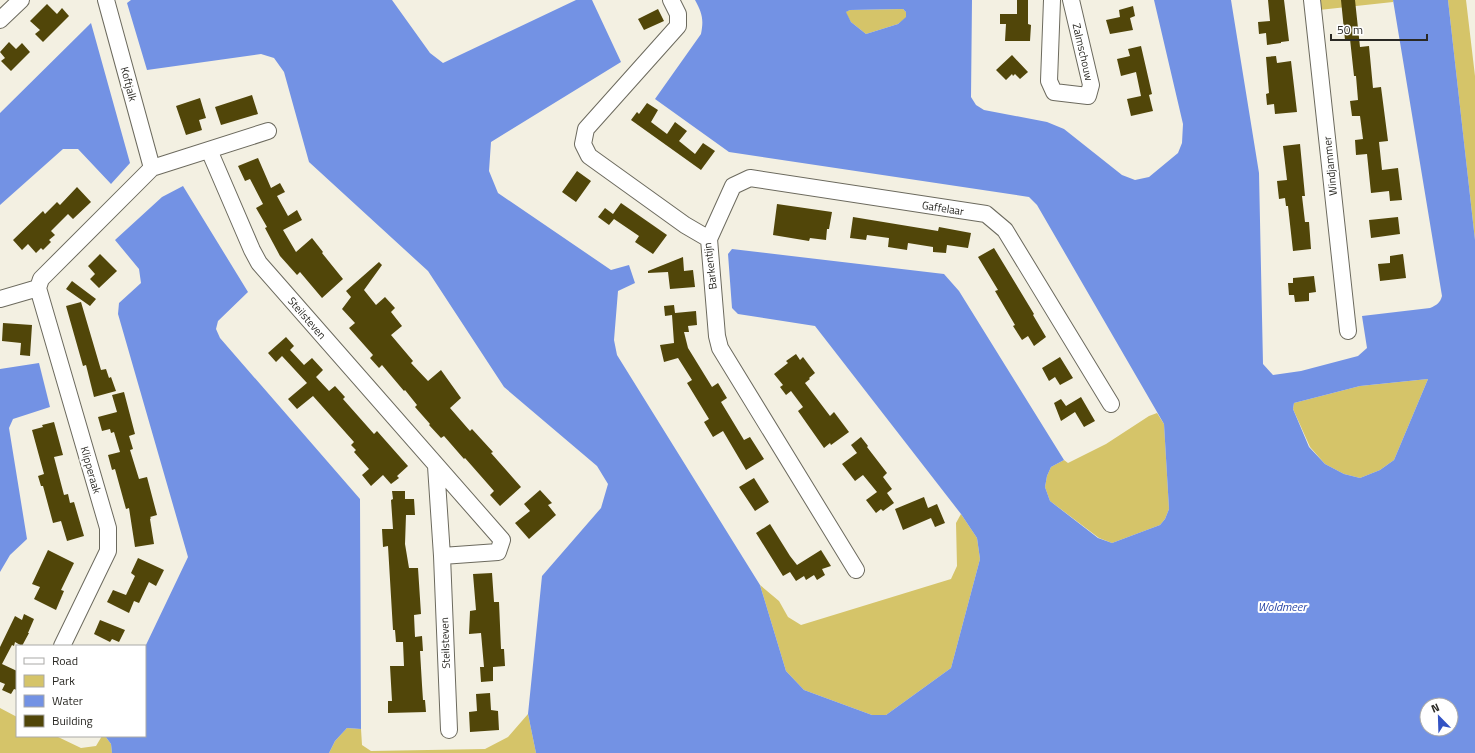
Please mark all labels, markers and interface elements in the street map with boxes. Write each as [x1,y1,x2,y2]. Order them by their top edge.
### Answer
scale bar [1331,16,1427,42]
text: 50 m [1337,20,1363,39]
street label: Zalmschouw [1069,21,1098,83]
street label: Koftjalk [117,65,141,104]
street label: Windjammer [1319,135,1341,196]
street label: Gaffelaar [921,197,965,219]
street label: Barkentijn [699,241,721,290]
street label: Steilsteven [284,293,330,343]
street label: Klipperaak [77,444,106,496]
water label: Woldmeer [1258,597,1308,616]
street label: Steilsteven [436,617,454,669]
legend [16,645,146,737]
text: Road [52,651,78,670]
text: Park [52,671,75,690]
text: Water [52,691,83,710]
north arrow [1419,697,1459,737]
text: N [1428,699,1442,717]
text: Building [52,711,93,730]

